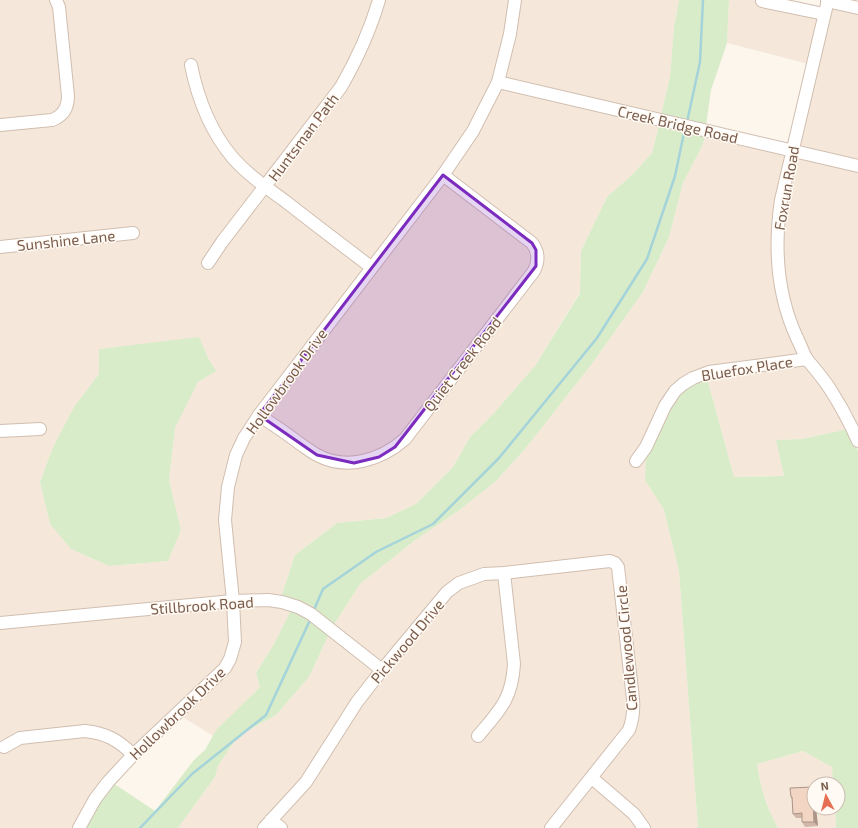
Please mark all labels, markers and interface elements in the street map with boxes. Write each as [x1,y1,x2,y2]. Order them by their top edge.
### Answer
street label: Huntsman Path [264,89,342,185]
street label: Creek Bridge Road [616,101,740,147]
street label: Foxrun Road [770,144,802,232]
street label: Sunshine Lane [16,226,116,254]
street label: Quiet Creek Road [419,313,505,416]
street label: Hollowbrook Drive [242,325,330,437]
street label: Bluefox Place [700,352,794,384]
street label: Candlewood Circle [612,585,640,711]
street label: Stillbrook Road [150,592,254,618]
street label: Pickwood Drive [367,595,447,687]
street label: Hollowbrook Drive [125,663,229,763]
north arrow [806,776,846,816]
text: N [820,779,830,793]

